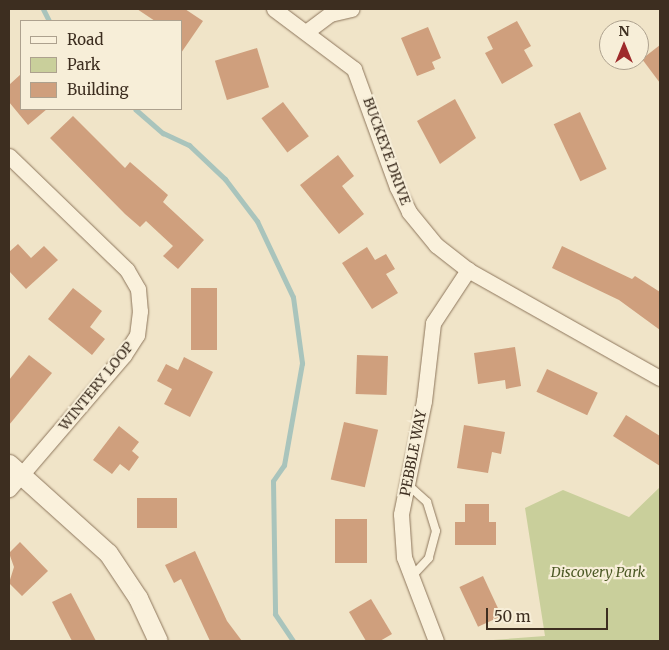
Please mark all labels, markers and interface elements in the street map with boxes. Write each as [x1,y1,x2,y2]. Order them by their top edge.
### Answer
legend [20,20,182,110]
north arrow [599,20,649,70]
text: N [618,22,630,40]
text: Road [67,30,103,49]
text: Park [67,55,100,74]
text: Building [67,80,129,99]
street label: BUCKEYE DRIVE [360,95,414,207]
street label: WINTERY LOOP [55,338,137,434]
street label: PEBBLE WAY [396,408,430,498]
park label: Discovery Park [551,564,645,580]
scale bar [489,598,612,630]
text: 50 m [494,607,531,626]

